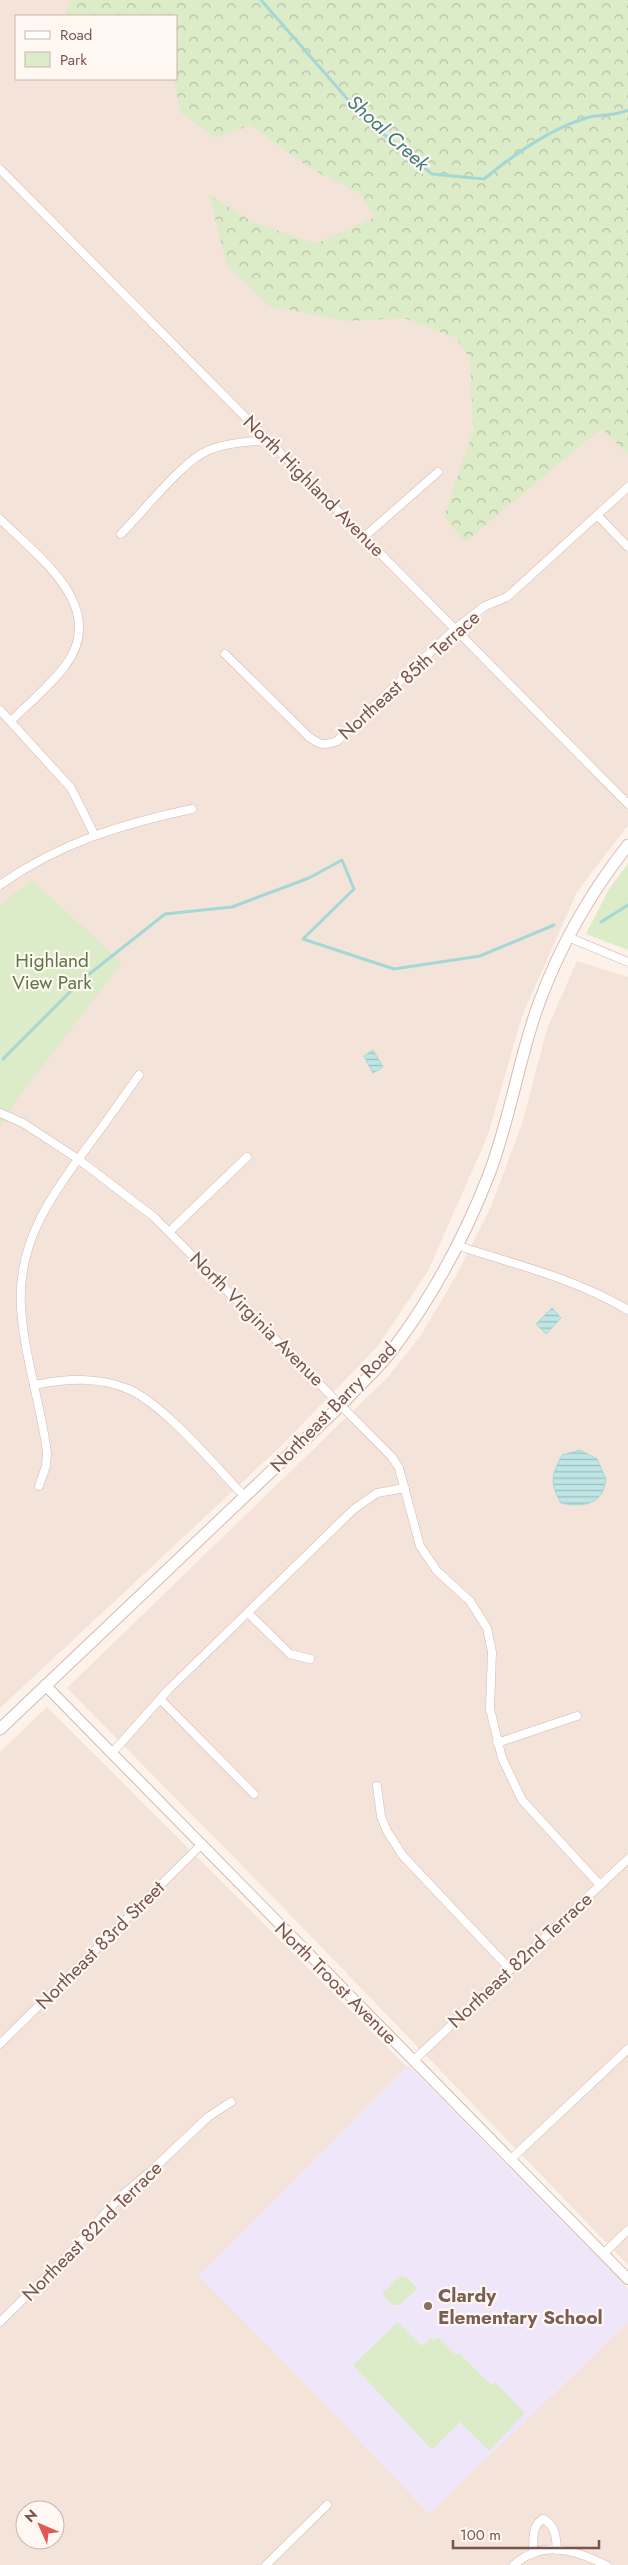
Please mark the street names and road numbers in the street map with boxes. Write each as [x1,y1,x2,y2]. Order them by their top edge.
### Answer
street label: North Highland Avenue [237,409,391,563]
street label: Northeast 85th Terrace [332,604,486,746]
street label: North Virginia Avenue [184,1246,330,1392]
street label: Northeast Barry Road [264,1336,402,1478]
street label: Northeast 83rd Street [30,1874,171,2015]
street label: Northeast 82nd Terrace [442,1886,598,2034]
street label: North Troost Avenue [269,1916,403,2050]
street label: Northeast 82nd Terrace [16,2155,168,2307]

